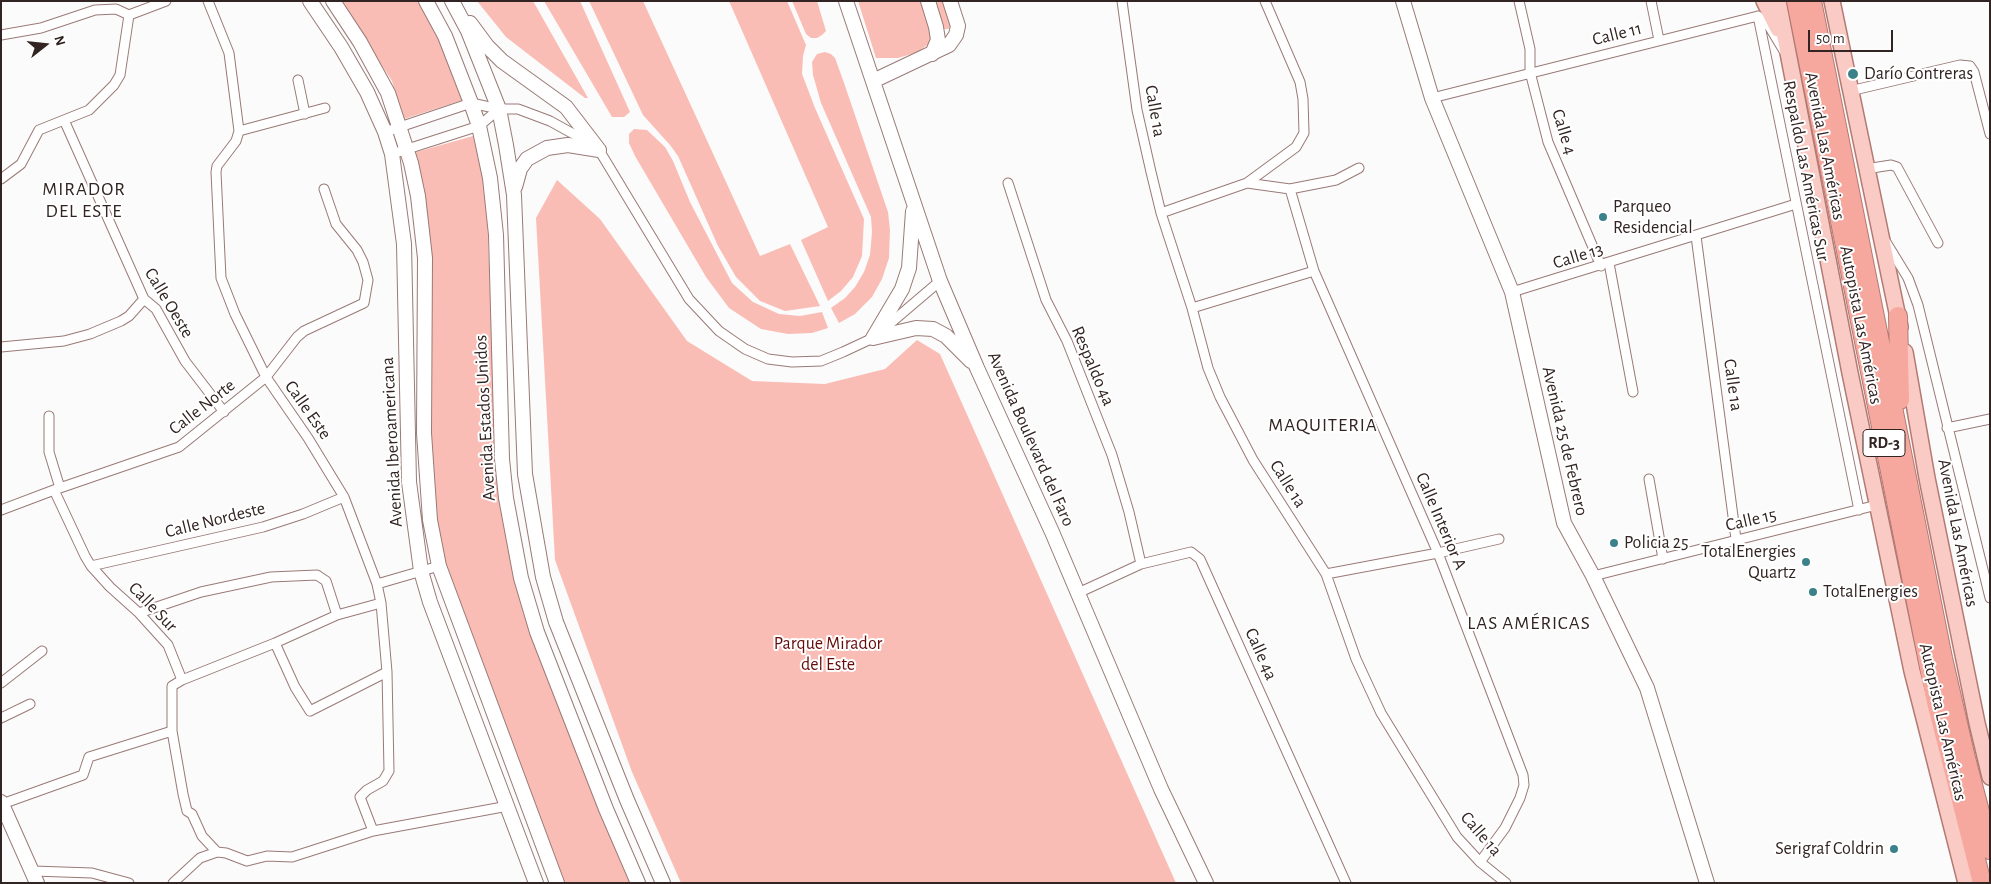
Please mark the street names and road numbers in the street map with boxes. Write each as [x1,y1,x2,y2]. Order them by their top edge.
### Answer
street label: Calle 11 [1590,17,1644,51]
street label: Avenida Las Américas [1800,70,1850,222]
street label: Respaldo Las Américas Sur [1778,79,1834,263]
street label: Calle 1a [1140,83,1170,139]
street label: Calle 4 [1547,107,1581,157]
street label: Calle 13 [1550,238,1606,274]
street label: Autopista Las Américas [1835,244,1887,406]
street label: Calle Oeste [140,264,198,342]
street label: Respaldo 4a [1067,323,1119,409]
street label: Avenida Estados Unidos [470,334,500,502]
street label: Avenida Boulevard del Faro [983,348,1079,530]
street label: Avenida Iberoamericana [377,356,407,528]
street label: Calle 1a [1719,358,1747,412]
street label: Avenida 25 de Febrero [1537,364,1593,518]
street label: Calle Norte [165,374,239,440]
street label: Calle Este [280,376,336,444]
road number: RD-3 [1863,429,1905,456]
street label: Calle 1a [1265,456,1311,512]
street label: Avenida Las Américas [1933,457,1983,609]
street label: Calle Interior A [1411,469,1471,573]
street label: Calle Nordeste [163,497,267,543]
street label: Calle 15 [1723,504,1779,536]
street label: Calle Sur [124,578,182,636]
street label: Calle 4a [1240,625,1282,683]
street label: Autopista Las Américas [1914,641,1972,803]
street label: Calle 1a [1456,807,1506,861]

